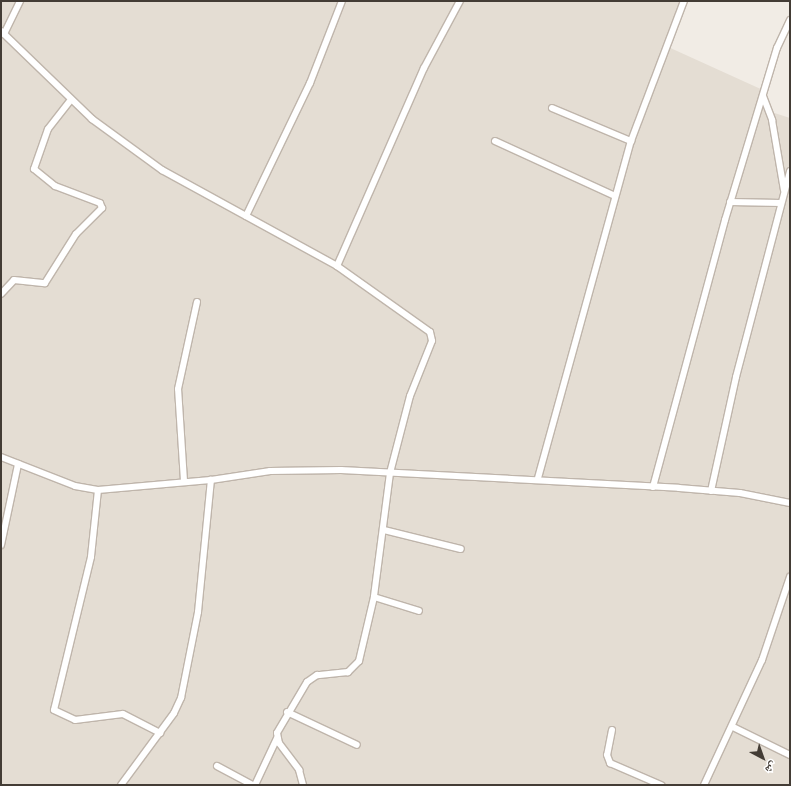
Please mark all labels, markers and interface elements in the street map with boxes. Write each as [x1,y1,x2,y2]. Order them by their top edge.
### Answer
north arrow [743,738,783,778]
text: ش [763,759,780,776]

